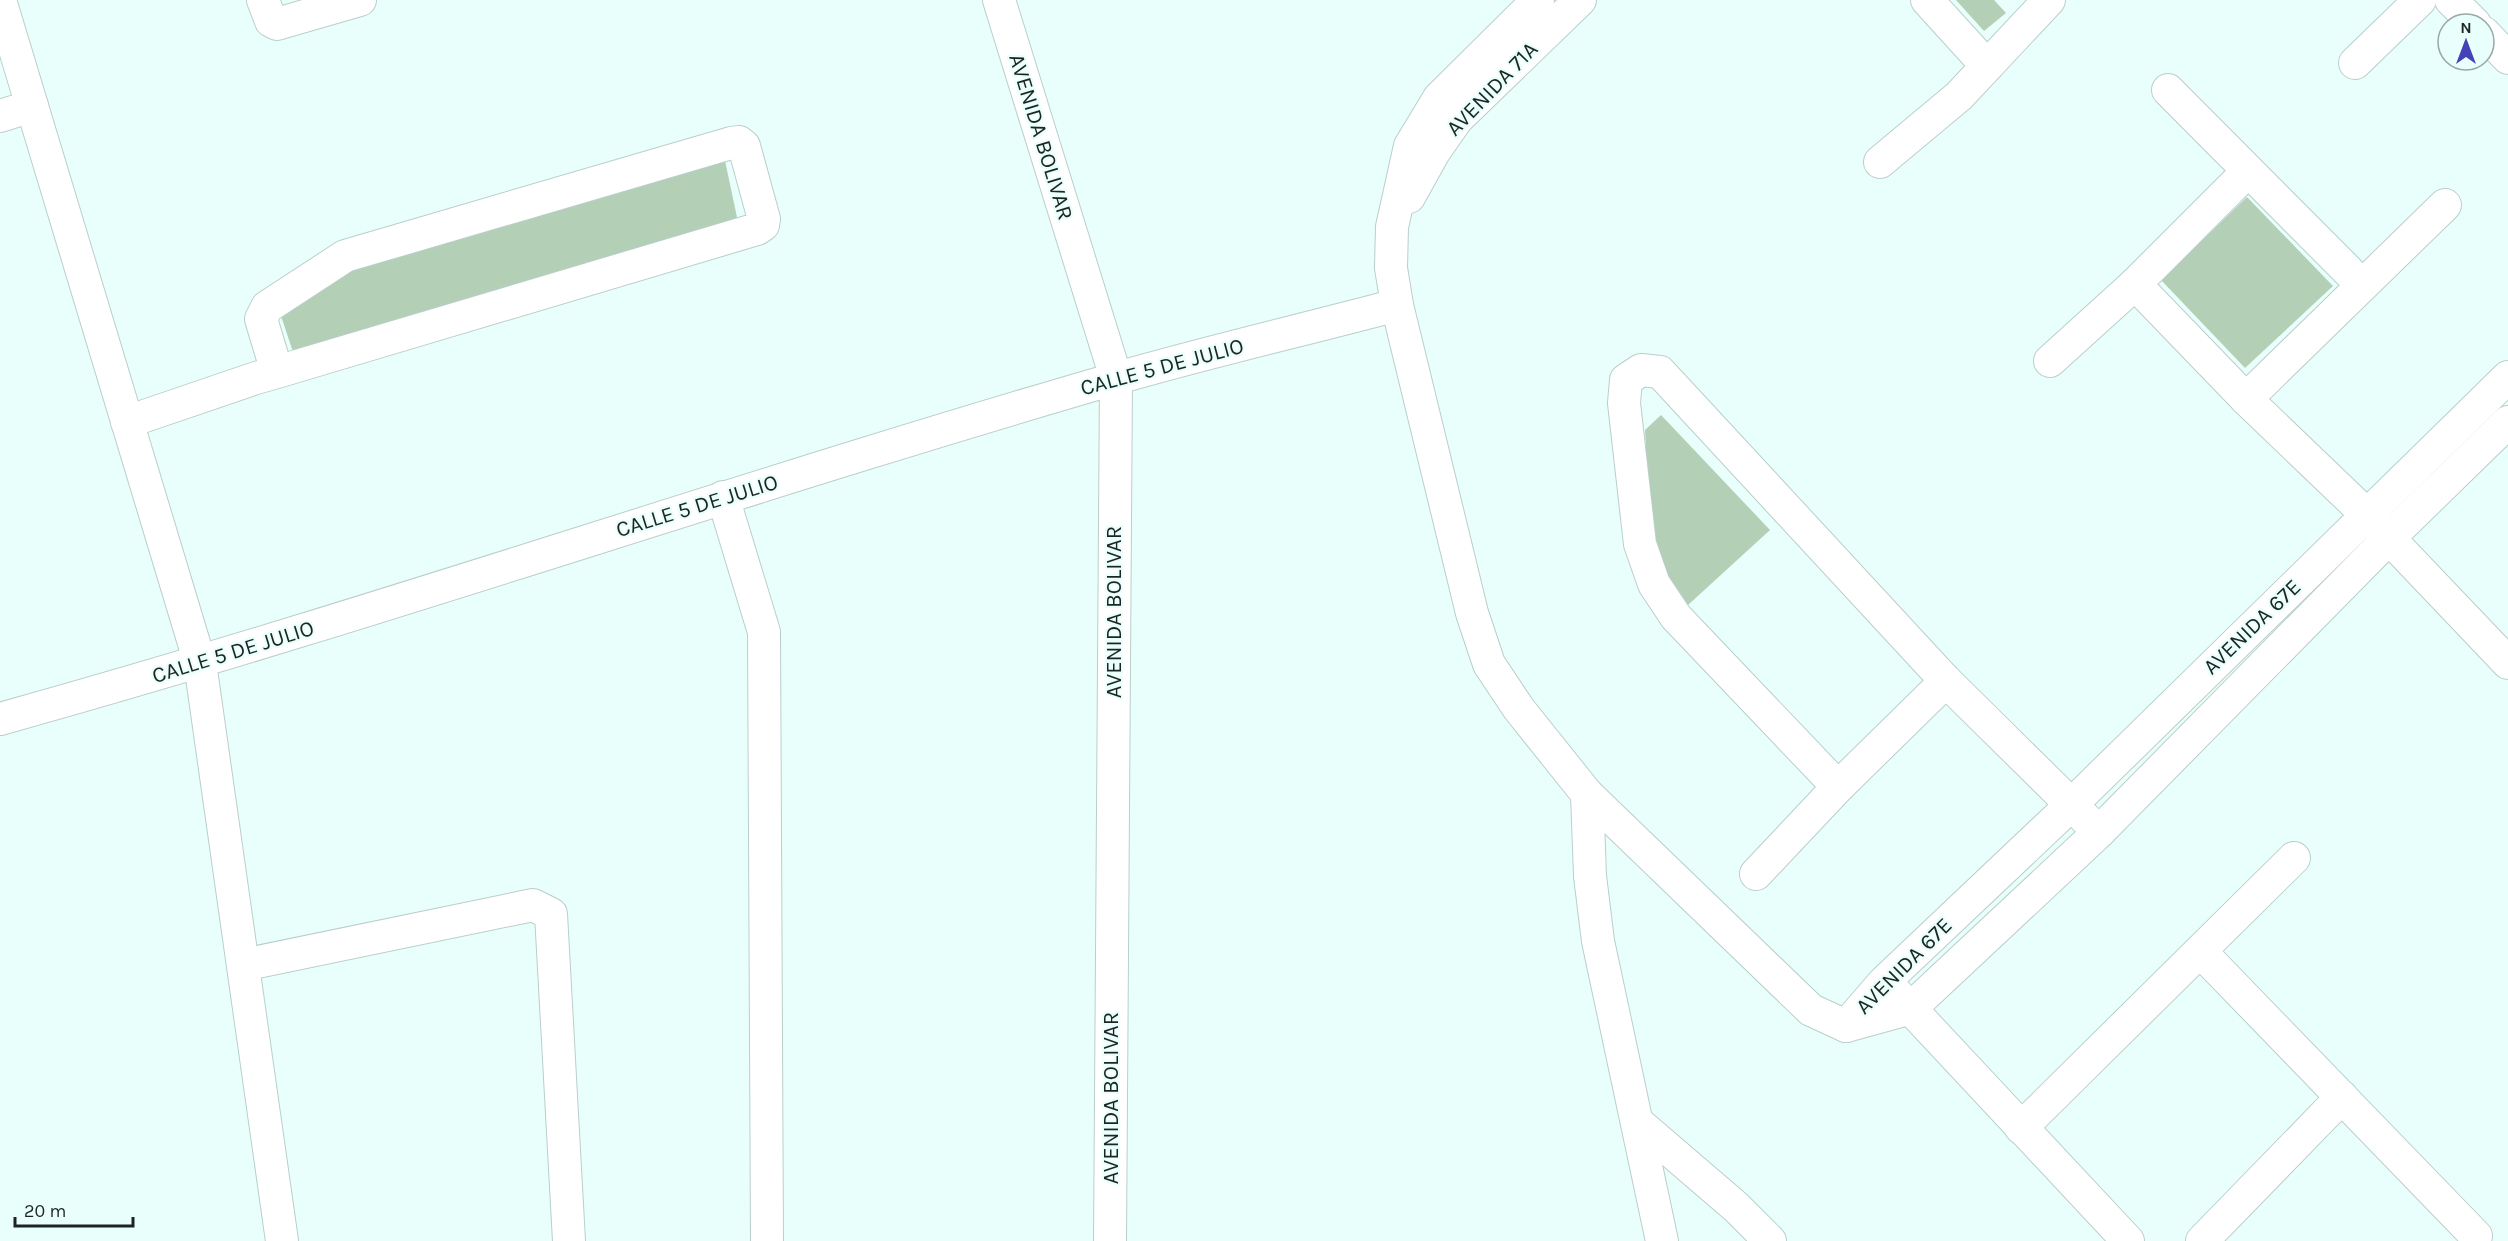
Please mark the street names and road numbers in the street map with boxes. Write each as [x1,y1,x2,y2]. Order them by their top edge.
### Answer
street label: AVENIDA 71A [1441,36,1543,141]
street label: AVENIDA BOLIVAR [1003,51,1079,223]
street label: CALLE 5 DE JULIO [1078,333,1246,401]
street label: CALLE 5 DE JULIO [613,469,781,543]
street label: AVENIDA BOLIVAR [1101,526,1127,698]
street label: AVENIDA 67E [2198,574,2306,680]
street label: CALLE 5 DE JULIO [149,615,317,689]
street label: AVENIDA 67E [1850,912,1958,1020]
street label: AVENIDA BOLIVAR [1098,1012,1124,1184]

